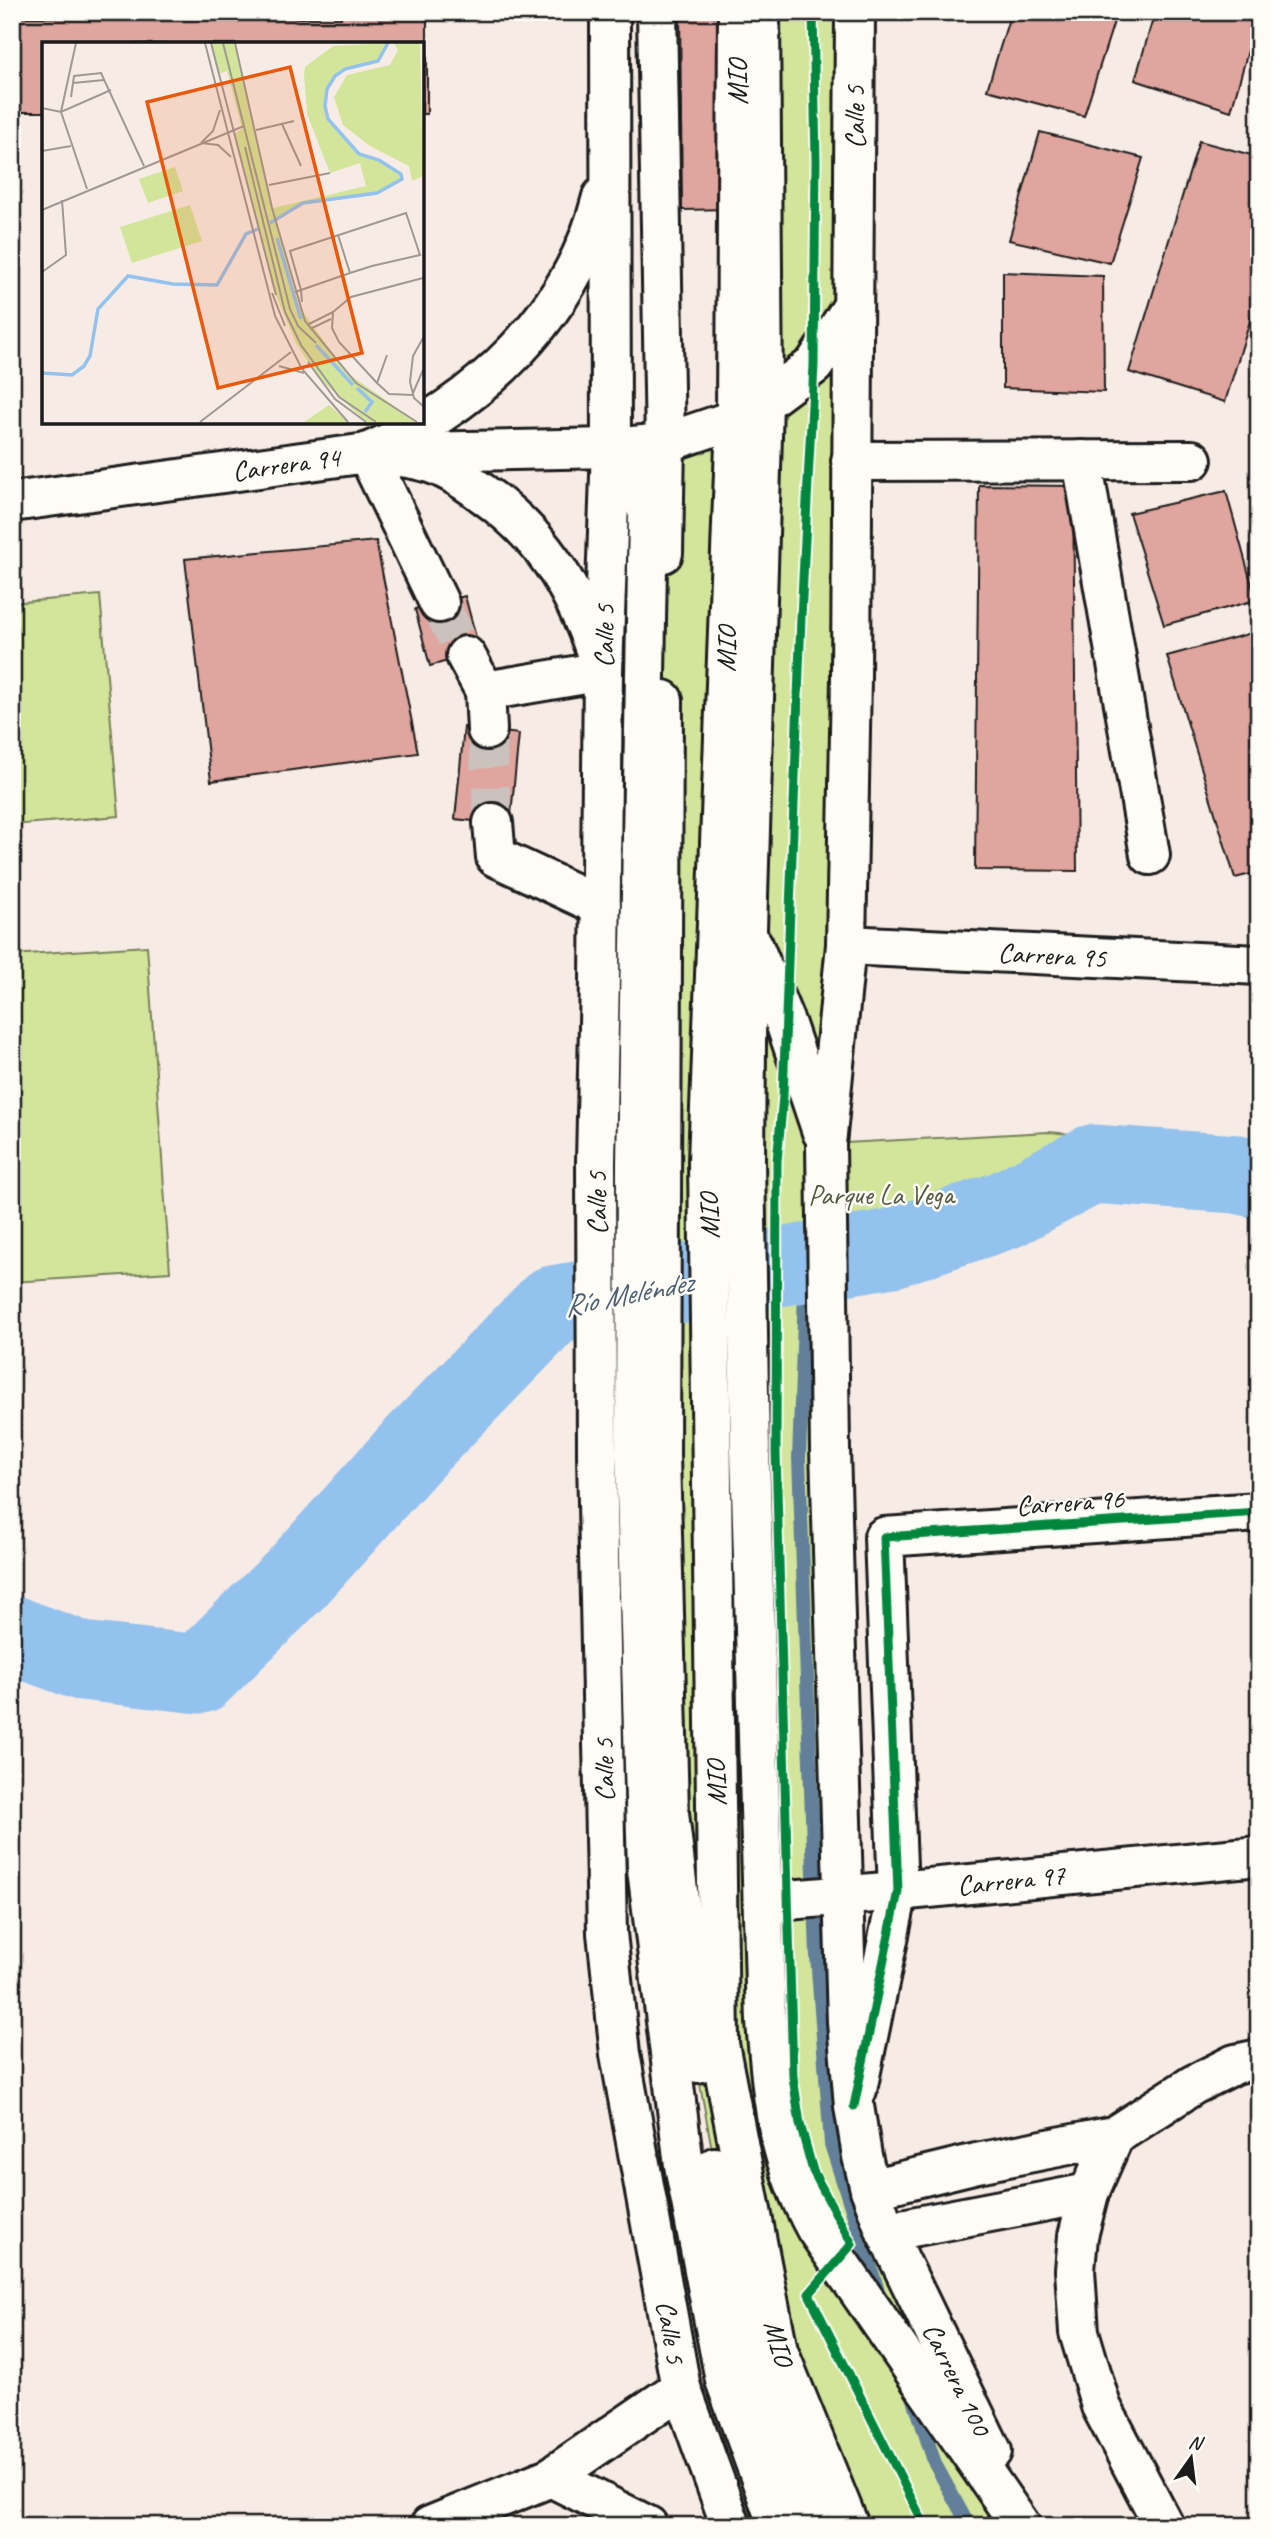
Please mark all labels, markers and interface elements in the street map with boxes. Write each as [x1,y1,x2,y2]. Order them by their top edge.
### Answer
inset map [42,42,424,424]
street label: MIO [720,56,755,105]
street label: Calle 5 [837,84,872,149]
street label: Carrera 94 [230,439,344,489]
street label: Calle 5 [586,603,622,668]
street label: MIO [708,623,744,672]
street label: Carrera 95 [997,935,1108,975]
street label: Calle 5 [579,1170,614,1235]
park label: Parque La Vega [808,1177,956,1212]
street label: MIO [691,1190,727,1239]
water label: Río Meléndez [560,1262,700,1325]
street label: Carrera 96 [1015,1481,1127,1523]
street label: Calle 5 [586,1737,622,1802]
street label: MIO [698,1757,734,1806]
street label: Carrera 97 [955,1857,1068,1903]
street label: Calle 5 [648,2298,694,2368]
street label: MIO [756,2317,803,2372]
street label: Carrera 100 [915,2317,1000,2443]
north arrow [1156,2422,1226,2492]
text: N [1186,2429,1207,2456]

